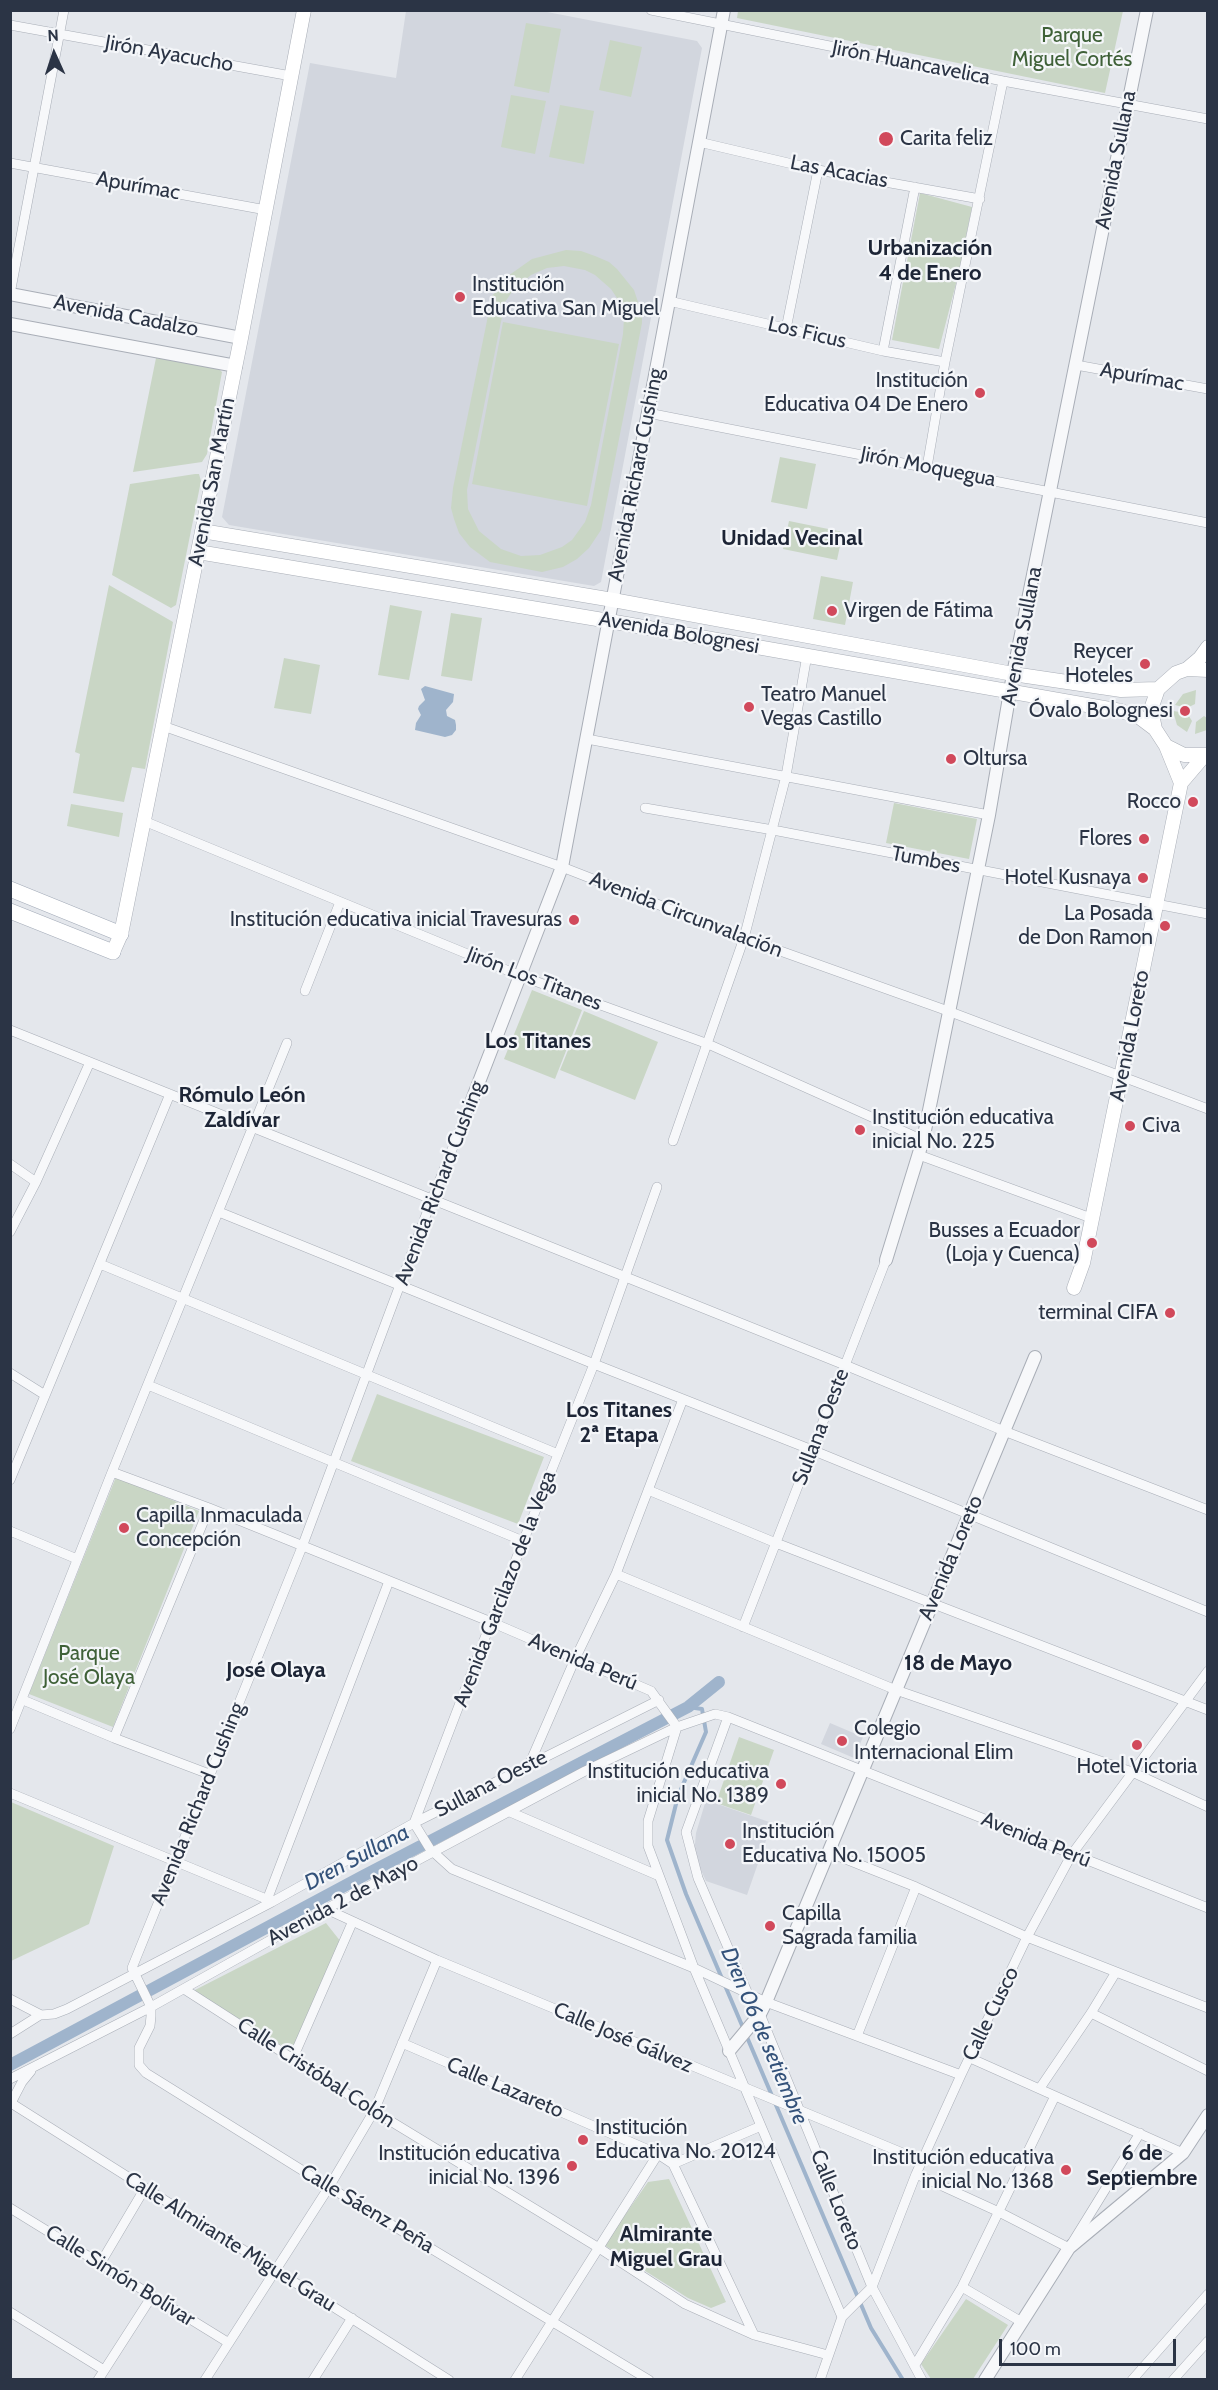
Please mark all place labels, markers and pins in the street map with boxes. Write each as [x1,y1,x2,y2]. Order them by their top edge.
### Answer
place label: Carita feliz [900,126,993,152]
marker: Carita feliz [877,130,895,148]
place label: Institución Educativa San Miguel [472,272,659,322]
marker: Institución Educativa San Miguel [453,290,467,304]
place label: Institución Educativa 04 De Enero [764,368,968,418]
marker: Institución Educativa 04 De Enero [973,386,987,400]
place label: Virgen de Fátima [844,598,993,624]
marker: Virgen de Fátima [825,604,839,618]
place label: Reycer Hoteles [1065,639,1133,689]
marker: Reycer Hoteles [1138,657,1152,671]
place label: Teatro Manuel Vegas Castillo [761,682,886,732]
place label: Óvalo Bolognesi [1029,698,1173,724]
marker: Teatro Manuel Vegas Castillo [742,700,756,714]
marker: Óvalo Bolognesi [1178,704,1192,718]
place label: Oltursa [963,746,1027,772]
marker: Oltursa [944,752,958,766]
place label: Rocco [1127,789,1181,815]
marker: Rocco [1186,795,1200,809]
place label: Flores [1079,826,1132,852]
marker: Flores [1137,832,1151,846]
place label: Hotel Kusnaya [1005,865,1131,891]
marker: Hotel Kusnaya [1136,871,1150,885]
place label: La Posada de Don Ramon [1018,901,1153,951]
place label: Institución educativa inicial Travesuras [230,907,562,933]
marker: Institución educativa inicial Travesuras [567,913,581,927]
marker: La Posada de Don Ramon [1158,919,1172,933]
place label: Institución educativa inicial No. 225 [872,1105,1054,1155]
place label: Civa [1142,1113,1180,1139]
marker: Civa [1123,1119,1137,1133]
marker: Institución educativa inicial No. 225 [853,1123,867,1137]
place label: Busses a Ecuador (Loja y Cuenca) [928,1218,1080,1268]
marker: Busses a Ecuador (Loja y Cuenca) [1085,1236,1099,1250]
place label: terminal CIFA [1038,1300,1158,1326]
marker: terminal CIFA [1163,1306,1177,1320]
place label: Capilla Inmaculada Concepción [136,1503,303,1553]
marker: Capilla Inmaculada Concepción [117,1521,131,1535]
place label: Colegio Internacional Elim [854,1716,1013,1766]
marker: Colegio Internacional Elim [835,1734,849,1748]
marker: Hotel Victoria [1130,1738,1144,1752]
place label: Hotel Victoria [1077,1754,1197,1780]
place label: Institución educativa inicial No. 1389 [587,1759,769,1809]
marker: Institución educativa inicial No. 1389 [774,1777,788,1791]
place label: Institución Educativa No. 15005 [742,1819,926,1869]
marker: Institución Educativa No. 15005 [723,1837,737,1851]
place label: Capilla Sagrada familia [782,1901,917,1951]
marker: Capilla Sagrada familia [763,1919,777,1933]
place label: Institución Educativa No. 20124 [595,2115,776,2165]
marker: Institución Educativa No. 20124 [576,2133,590,2147]
place label: Institución educativa inicial No. 1396 [378,2141,560,2191]
place label: Institución educativa inicial No. 1368 [872,2145,1054,2195]
marker: Institución educativa inicial No. 1396 [565,2159,579,2173]
marker: Institución educativa inicial No. 1368 [1059,2163,1073,2177]

